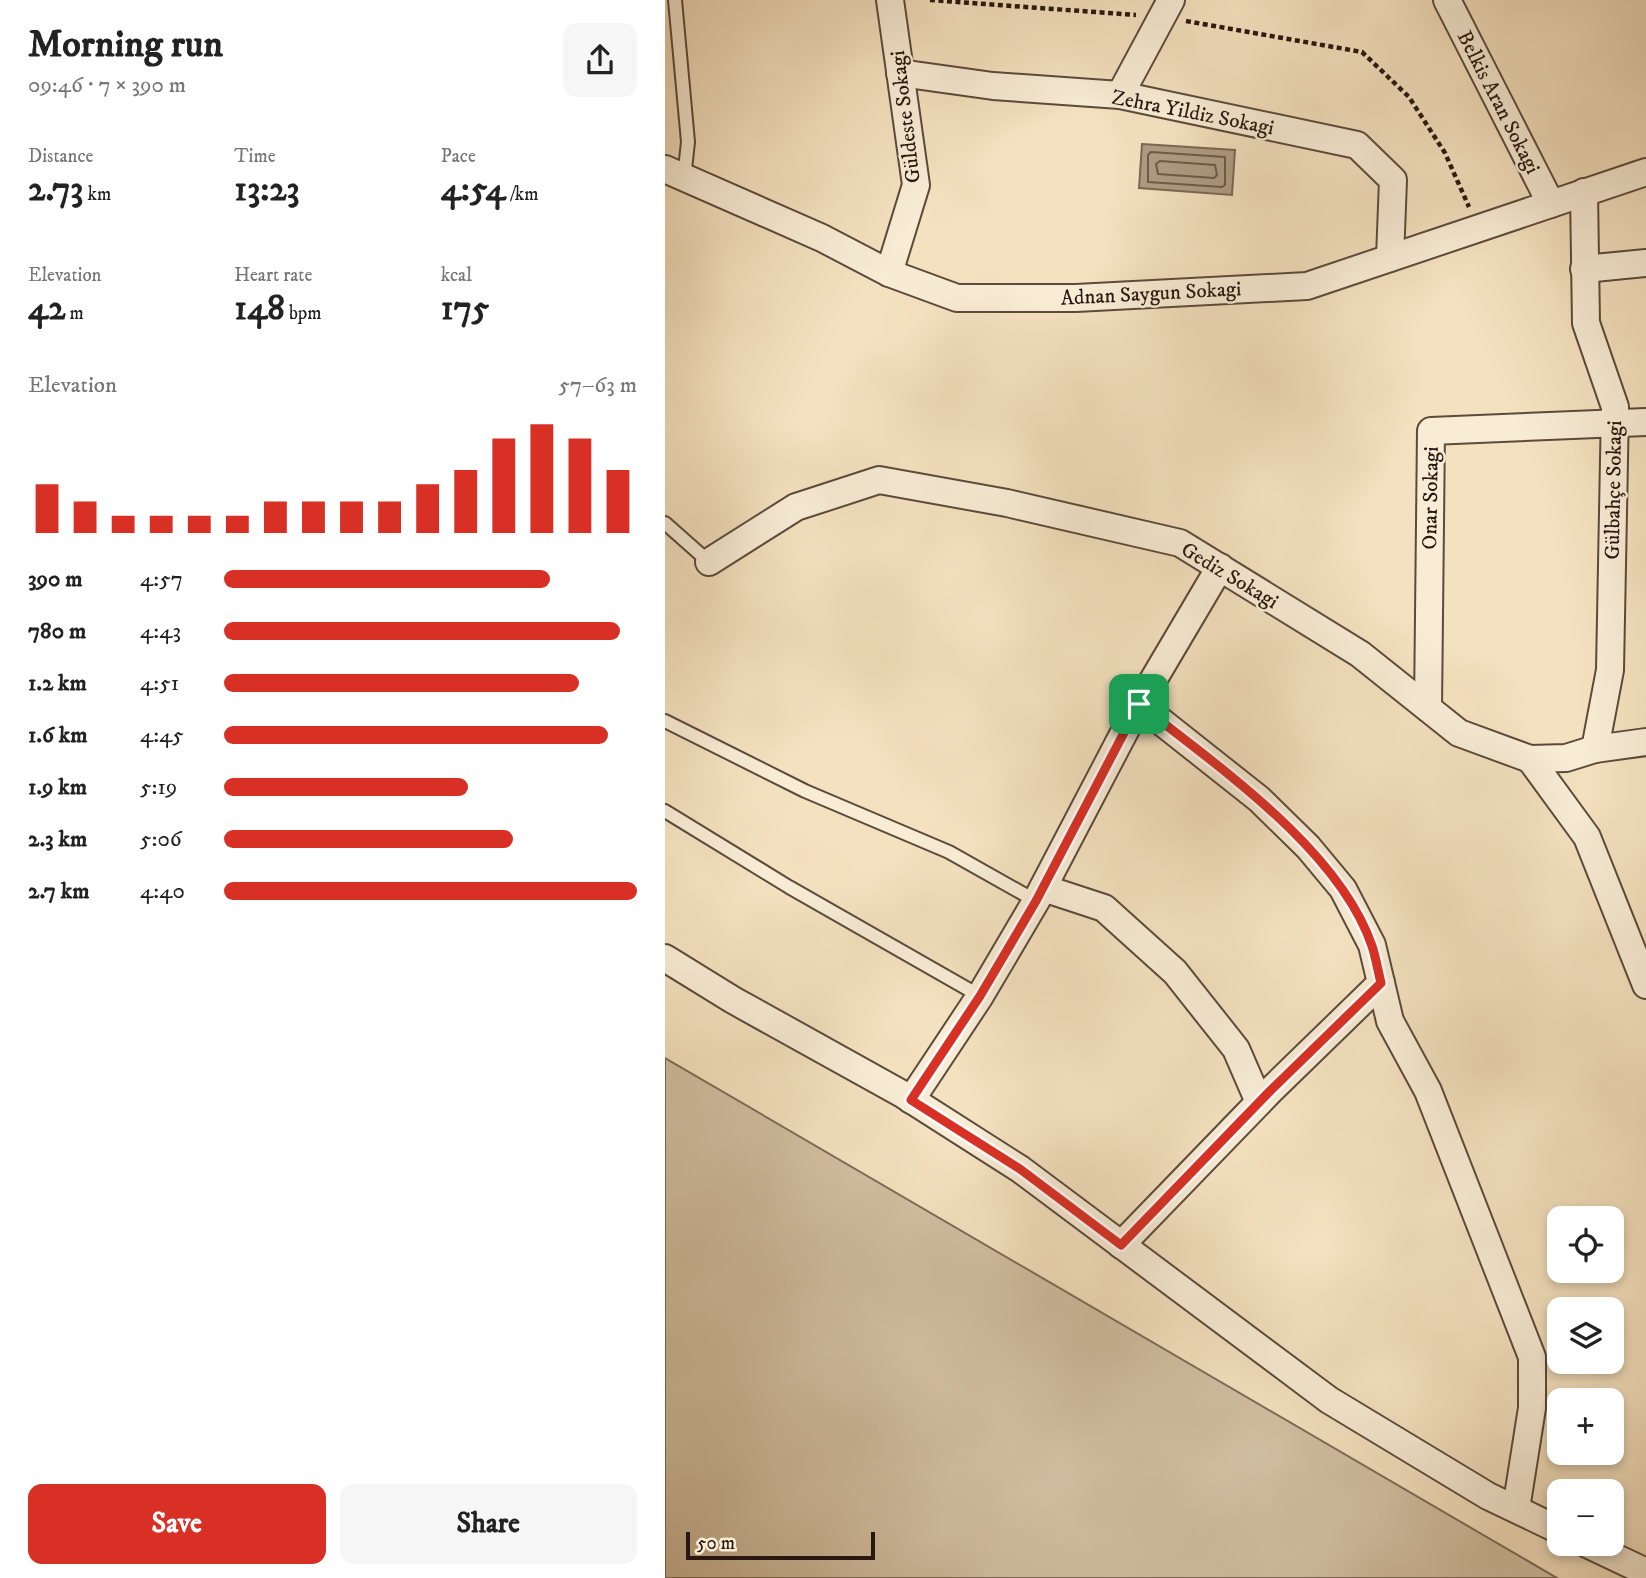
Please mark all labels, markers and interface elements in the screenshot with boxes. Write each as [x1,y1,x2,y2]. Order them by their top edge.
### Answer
text: Morning run [28,21,223,69]
button: share [563,23,637,97]
street label: Belkis Aran Sokagi [1451,26,1545,178]
street label: Güldeste Sokagi [885,49,927,185]
text: 09:46 · 7 × 390 m [28,71,186,100]
street label: Zehra Yildiz Sokagi [1109,84,1276,141]
text: Distance [28,145,93,168]
text: Time [234,145,276,168]
text: Pace [441,145,476,168]
text: 2.73 [28,168,83,212]
text: 13:23 [234,168,300,212]
text: 4:54 [441,168,506,212]
text: km [83,183,111,206]
text: /km [506,183,539,206]
text: Elevation [28,264,102,287]
text: Heart rate [234,264,312,287]
text: kcal [441,264,472,287]
street label: Adnan Saygun Sokagi [1060,276,1242,312]
text: 42 [28,287,65,331]
text: 148 [234,287,285,331]
text: 175 [441,287,489,331]
text: m [65,302,84,325]
text: bpm [285,302,322,325]
text: Elevation [28,371,117,400]
text: 57–63 m [559,371,637,400]
street label: Gülbahçe Sokagi [1600,420,1628,560]
street label: Onar Sokagi [1417,446,1445,550]
street label: Gediz Sokagi [1176,537,1283,615]
text: 390 m [28,565,83,594]
text: 4:57 [140,565,183,594]
text: 780 m [28,617,86,646]
text: 4:43 [140,617,181,646]
text: 1.2 km [28,669,87,698]
text: 4:51 [140,669,179,698]
pin [1109,674,1169,734]
icon: arrive [1120,685,1158,723]
text: 1.6 km [28,721,87,750]
text: 4:45 [140,721,184,750]
text: 1.9 km [28,773,87,802]
text: 5:19 [140,773,177,802]
text: 2.3 km [28,825,87,854]
text: 5:06 [140,825,182,854]
text: 2.7 km [28,877,89,906]
text: 4:40 [140,877,185,906]
map controls [1547,1206,1624,1556]
button: locate [1547,1206,1624,1283]
button: layers [1547,1297,1624,1374]
button: + [1547,1388,1624,1465]
button: − [1547,1479,1624,1556]
button: Save [28,1484,326,1564]
button: Share [340,1484,637,1564]
scale bar [686,1529,875,1561]
text: 50 m [697,1532,735,1555]

